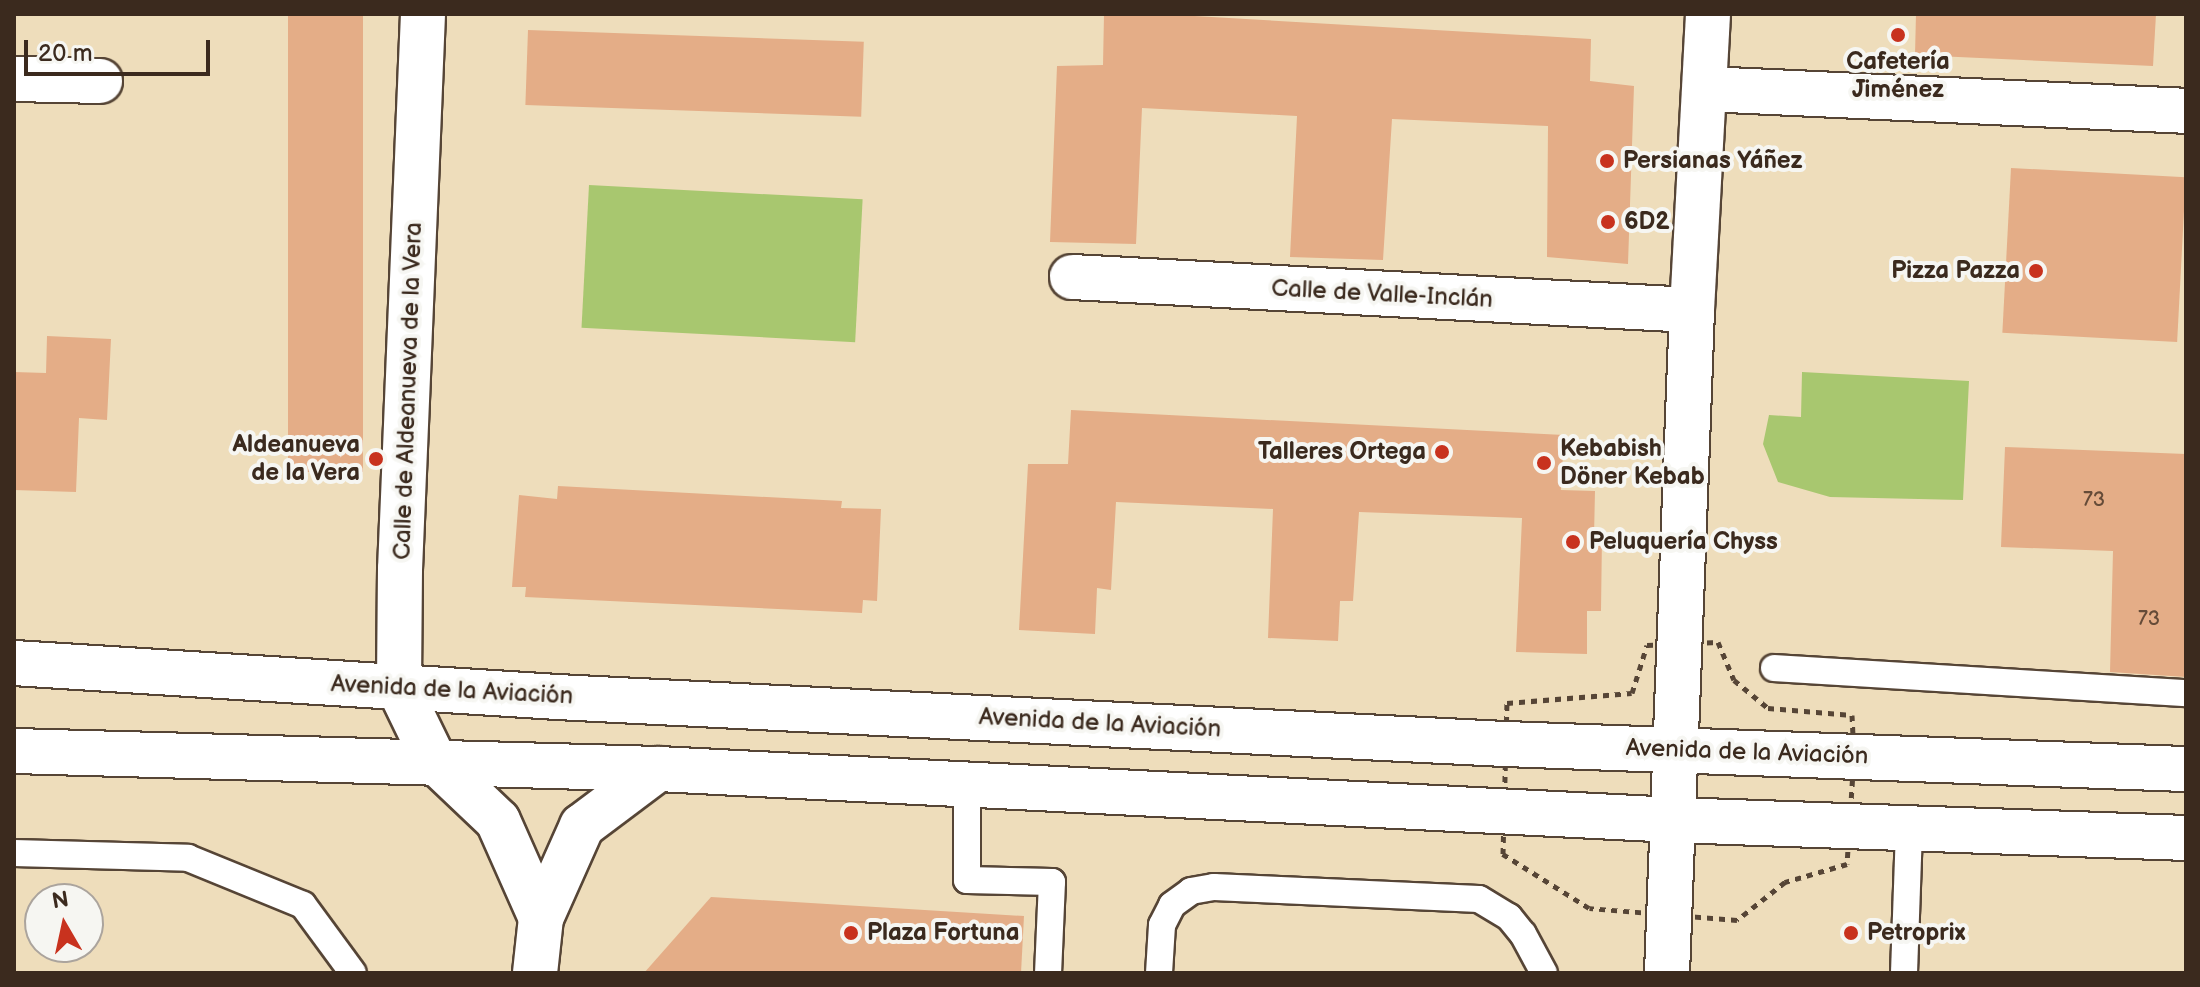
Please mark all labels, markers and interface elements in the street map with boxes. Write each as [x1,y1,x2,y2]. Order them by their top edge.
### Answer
scale bar [28,24,214,74]
marker: Cafetería Jiménez [1889,26,1907,44]
text: 20 m [38,39,93,68]
place label: Cafetería Jiménez [1846,48,1950,104]
place label: Persianas Yáñez [1623,147,1802,175]
marker: Persianas Yáñez [1598,152,1616,170]
place label: 6D2 [1624,208,1670,236]
marker: 6D2 [1599,213,1617,231]
street label: Calle de Aldeanueva de la Vera [388,221,428,561]
place label: Pizza Pazza [1891,257,2020,285]
marker: Pizza Pazza [2027,262,2045,280]
street label: Calle de Valle-Inclán [1270,274,1494,314]
place label: Aldeanueva de la Vera [232,431,360,487]
place label: Kebabish Döner Kebab [1560,435,1705,491]
place label: Talleres Ortega [1258,438,1426,466]
marker: Talleres Ortega [1433,443,1451,461]
marker: Aldeanueva de la Vera [367,450,385,468]
marker: Kebabish Döner Kebab [1535,454,1553,472]
house number: 73 [2083,488,2105,512]
place label: Peluquería Chyss [1589,528,1778,556]
marker: Peluquería Chyss [1564,533,1582,551]
house number: 73 [2138,607,2160,631]
street label: Avenida de la Aviación [330,669,574,711]
street label: Avenida de la Aviación [978,702,1222,744]
street label: Avenida de la Aviación [1625,733,1869,771]
north arrow [24,883,104,963]
text: N [50,886,71,915]
place label: Plaza Fortuna [867,919,1019,947]
place label: Petroprix [1867,919,1965,947]
marker: Plaza Fortuna [842,924,860,942]
marker: Petroprix [1842,924,1860,942]

